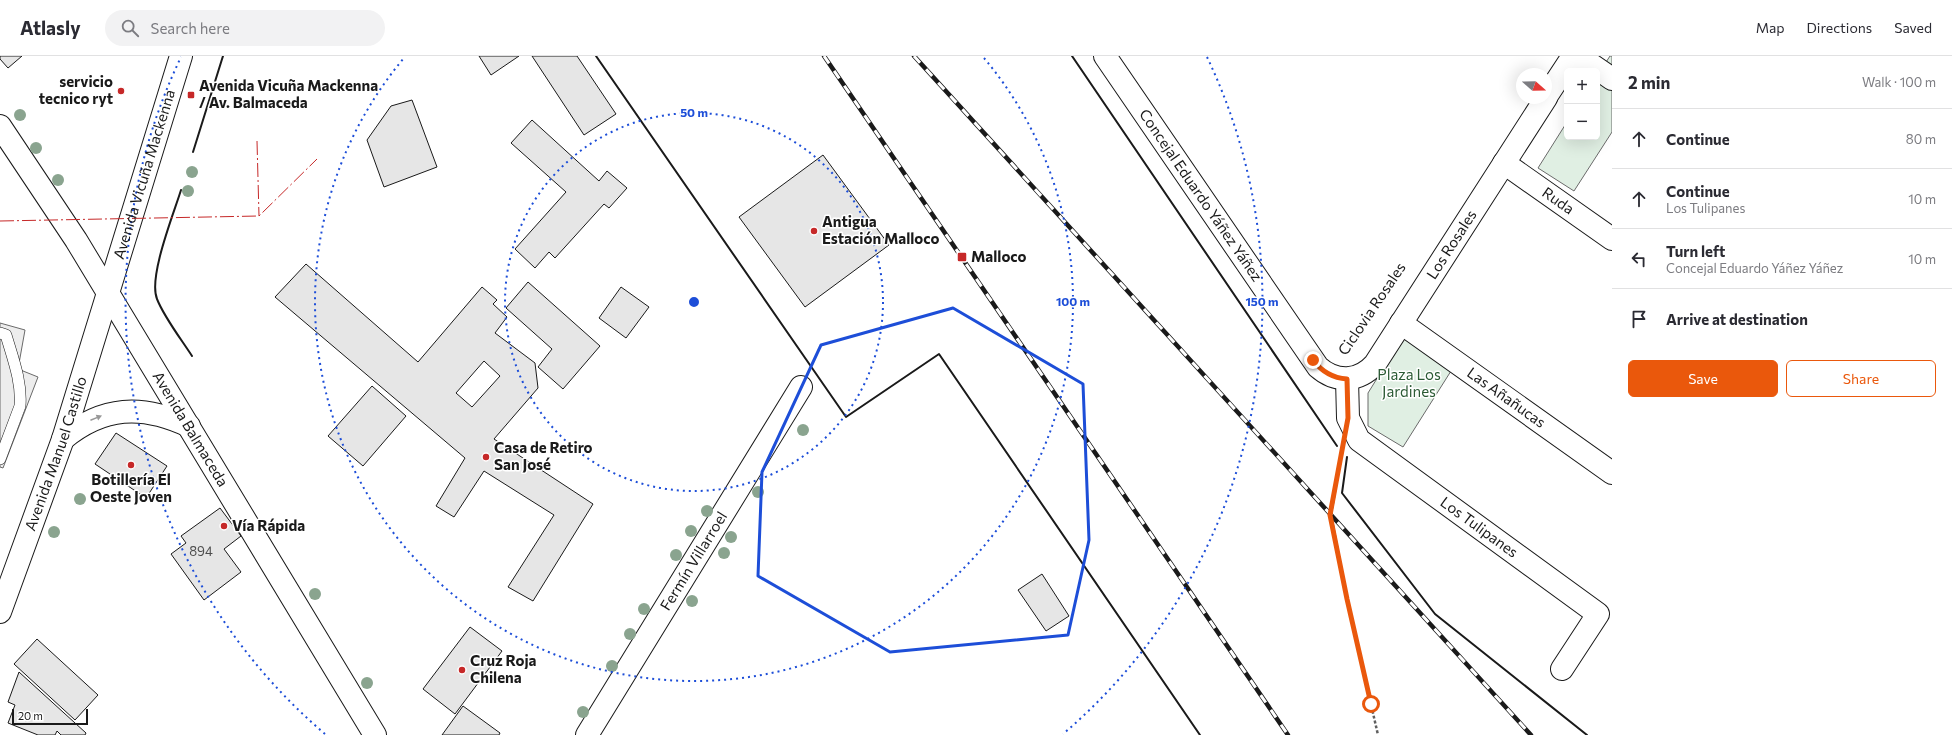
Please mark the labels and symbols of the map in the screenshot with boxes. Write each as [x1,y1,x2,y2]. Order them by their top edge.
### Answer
north arrow [1516,68,1552,104]
place label: servicio tecnico ryt [39,72,113,107]
place label: Avenida Vicuña Mackenna / Av. Balmaceda [199,76,378,111]
marker: servicio tecnico ryt [116,86,126,96]
street label: Avenida Vicuña Mackenna [109,87,178,261]
marker: Avenida Vicuña Mackenna / Av. Balmaceda [186,90,196,100]
text: 50 m [680,105,708,119]
street label: Concejal Eduardo Yáñez Yáñez [1136,105,1267,284]
street label: Ruda [1539,183,1578,218]
street label: Los Rosales [1422,206,1480,282]
place label: Antigua Estación Malloco [822,212,940,247]
marker: Antigua Estación Malloco [809,226,819,236]
place label: Malloco [971,247,1027,265]
marker: Malloco [956,251,968,263]
street label: Ciclovia Rosales [1334,259,1409,358]
text: 100 m [1056,294,1090,308]
text: 150 m [1245,294,1279,308]
centre of rings [687,295,701,309]
route end [1304,351,1322,369]
street label: Las Añañucas [1464,363,1550,431]
park label: Plaza Los Jardines [1377,365,1441,400]
street label: Avenida Balmaceda [149,368,233,489]
street label: Avenida Manuel Castillo [20,374,90,533]
one-way arrow [90,415,102,421]
place label: Casa de Retiro San José [494,438,593,473]
marker: Casa de Retiro San José [481,452,491,462]
marker: Botillería El Oeste Joven [126,460,136,470]
place label: Botillería El Oeste Joven [90,470,172,505]
street label: Los Tulipanes [1437,492,1522,561]
street label: Fermín Villarroel [656,508,730,613]
place label: Vía Rápida [232,516,305,534]
marker: Vía Rápida [219,521,229,531]
house number: 894 [189,543,213,559]
place label: Cruz Roja Chilena [470,651,537,686]
marker: Cruz Roja Chilena [457,665,467,675]
route start [1362,695,1380,713]
scale bar [12,707,88,726]

